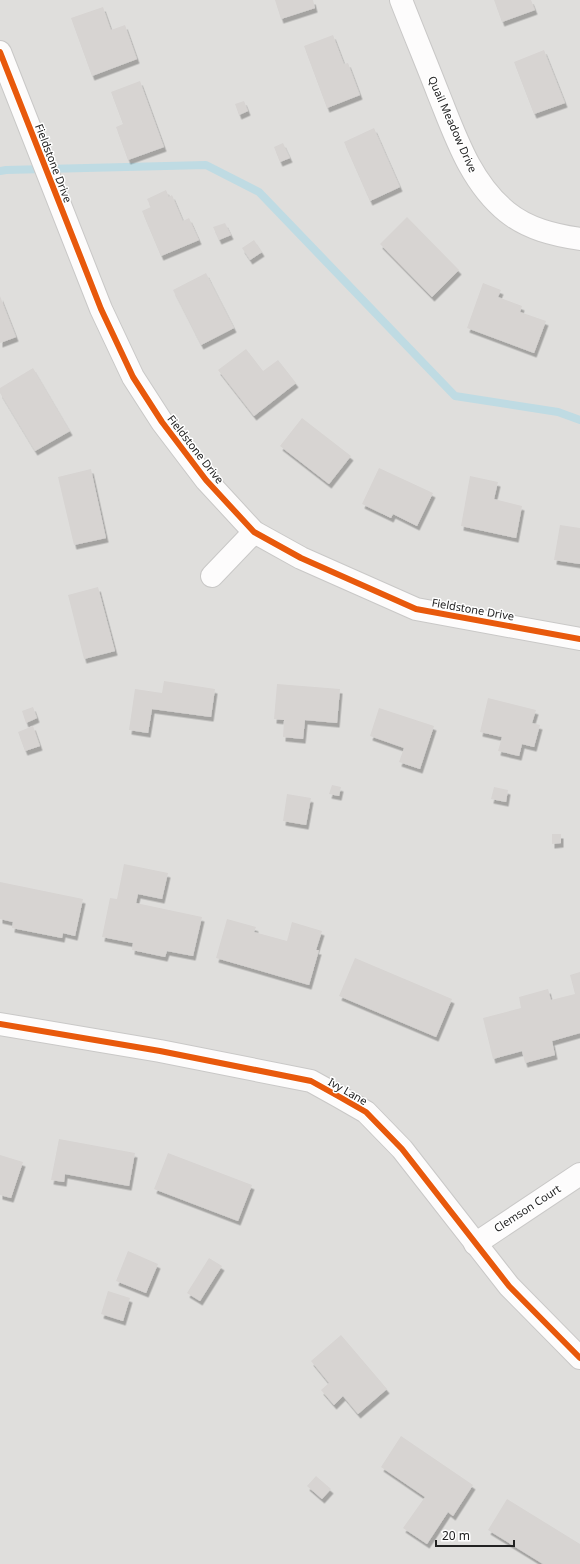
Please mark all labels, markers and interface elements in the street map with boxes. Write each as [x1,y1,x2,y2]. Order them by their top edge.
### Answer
street label: Quail Meadow Drive [425,73,481,175]
street label: Fieldstone Drive [32,121,76,205]
street label: Fieldstone Drive [164,412,228,486]
street label: Fieldstone Drive [431,594,515,624]
street label: Ivy Lane [326,1074,370,1108]
street label: Clemson Court [491,1181,563,1235]
scale bar [436,1522,514,1548]
text: 20 m [442,1527,470,1544]

